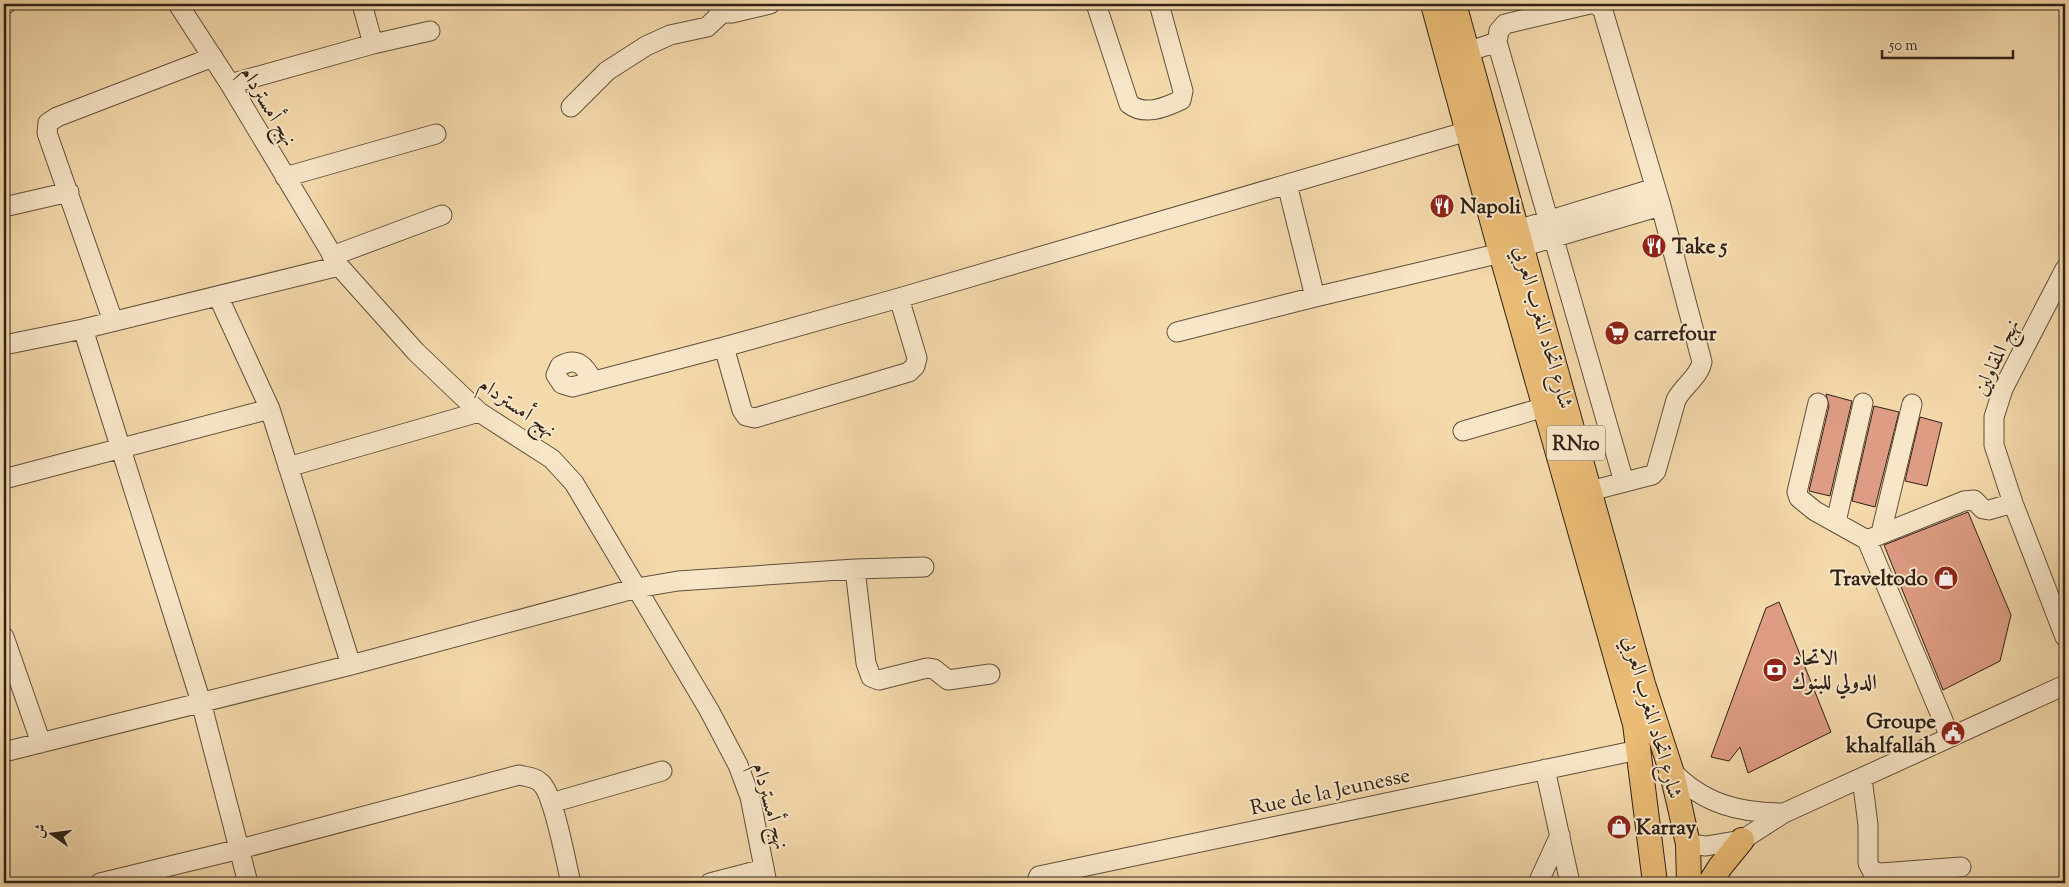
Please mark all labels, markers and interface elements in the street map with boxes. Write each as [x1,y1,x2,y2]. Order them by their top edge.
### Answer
scale bar [1882,28,2013,60]
text: 50 m [1888,36,1918,57]
street label: نهج أمستردام [230,60,305,154]
restaurant icon: Napoli [1429,193,1455,219]
place label: Napoli [1460,193,1521,223]
restaurant icon: Take 5 [1641,233,1667,259]
place label: Take 5 [1672,233,1728,263]
street label: شارع اتحاد المغرب العربي [1503,242,1580,413]
street label: نهج المقاولين [1967,314,2031,402]
supermarket icon: carrefour [1604,320,1630,346]
place label: carrefour [1634,320,1717,350]
street label: نهج أمستردام [471,369,563,448]
road number: RN10 [1547,426,1605,460]
place label: Traveltodo [1830,565,1929,595]
shop icon: Traveltodo [1933,565,1959,591]
street label: شارع اتحاد المغرب العربي [1612,632,1689,803]
place label: الاتحاد الدولي للبنوك [1792,645,1877,700]
bank icon: الاتحاد الدولي للبنوك [1762,657,1788,683]
place label: Groupe khalfallah [1845,708,1937,762]
public building icon: Groupe khalfallah [1940,720,1966,746]
street label: نهج أمستردام [741,759,797,854]
street label: Rue de la Jeunesse [1248,761,1413,825]
north arrow [28,810,78,860]
shop icon: Karray [1606,814,1632,840]
place label: Karray [1636,814,1697,844]
text: ش [30,822,53,840]

